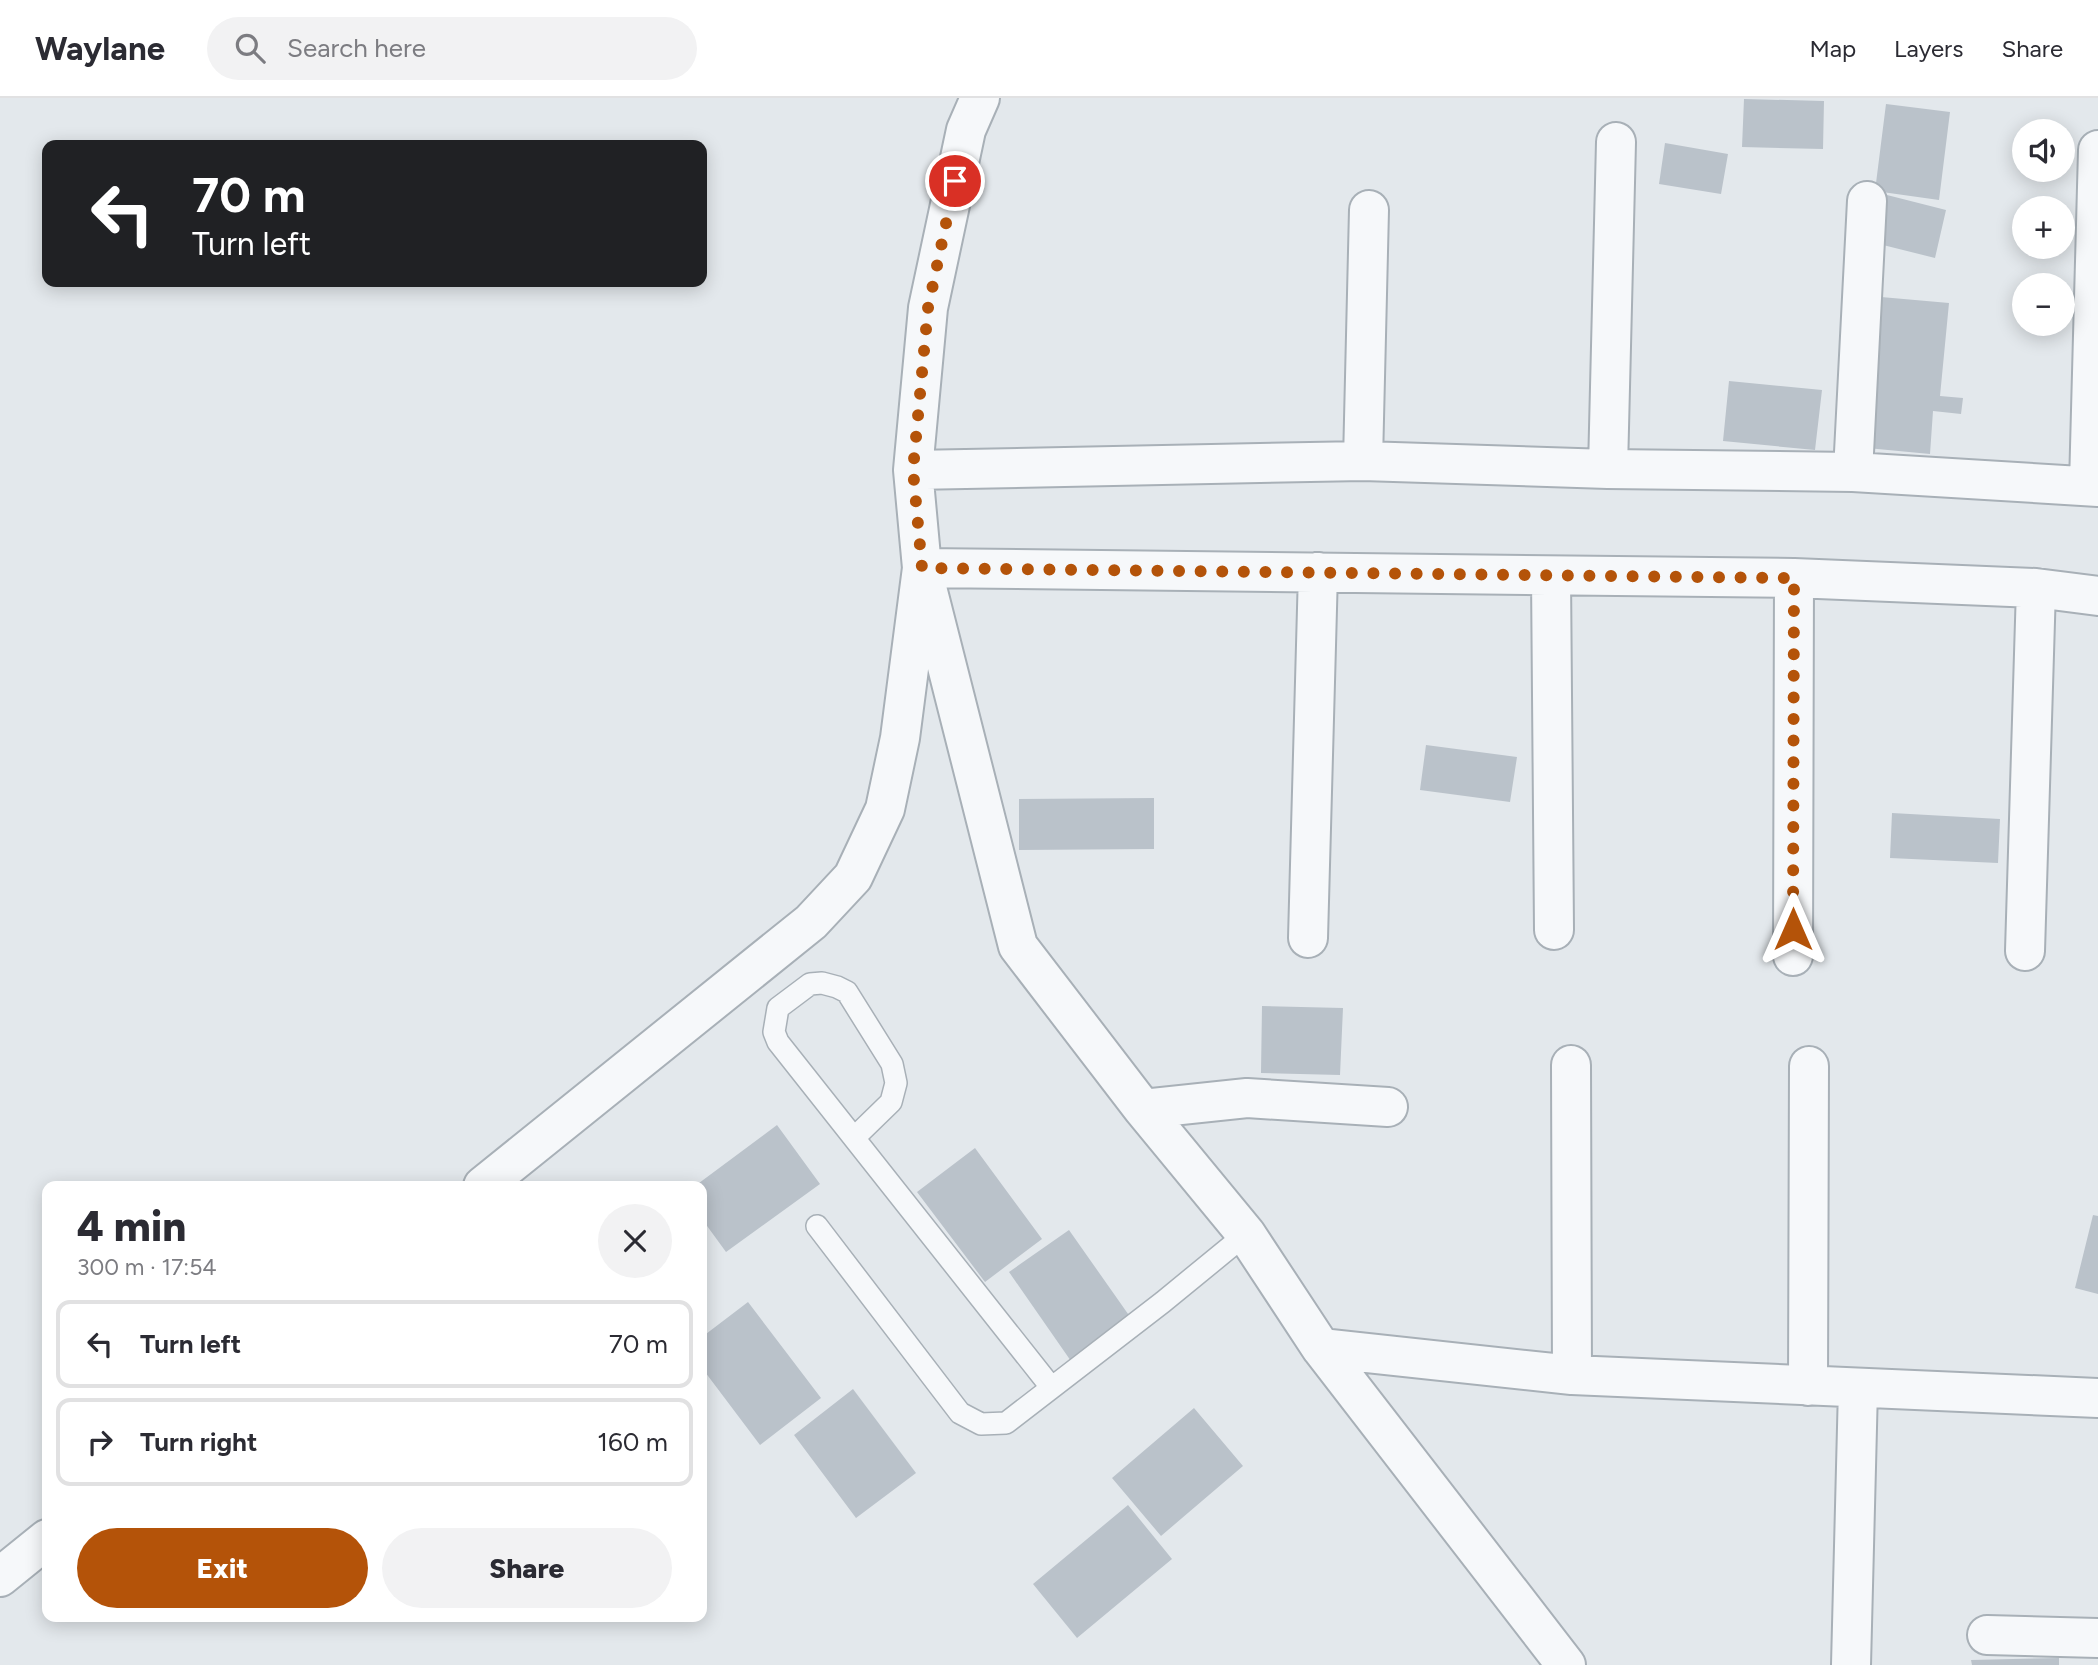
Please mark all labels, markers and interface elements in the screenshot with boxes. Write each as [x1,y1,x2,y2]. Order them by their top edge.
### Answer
search box [207,17,697,80]
text: Waylane [35,29,165,68]
icon: search [231,29,269,67]
text: Search here [287,32,426,64]
text: Map [1809,34,1856,63]
text: Layers [1894,34,1963,63]
text: Share [2001,34,2063,63]
map controls [2012,119,2075,336]
button: sound [2012,119,2075,182]
pin [925,151,985,211]
icon: arrive [936,162,974,200]
text: 70 m [192,165,305,224]
icon: left [77,168,168,259]
button: + [2012,196,2075,259]
text: Turn left [192,225,311,263]
button: − [2012,273,2075,336]
position arrow [1756,892,1830,966]
text: 4 min [77,1201,186,1252]
button: close [598,1204,672,1278]
text: 300 m · 17:54 [77,1253,217,1281]
icon: left [81,1325,119,1363]
text: Turn left [140,1328,241,1360]
text: 70 m [609,1328,668,1360]
icon: right [81,1423,119,1461]
text: Turn right [140,1426,257,1458]
text: 160 m [597,1426,668,1458]
button: Exit [77,1528,368,1608]
button: Share [382,1528,672,1608]

